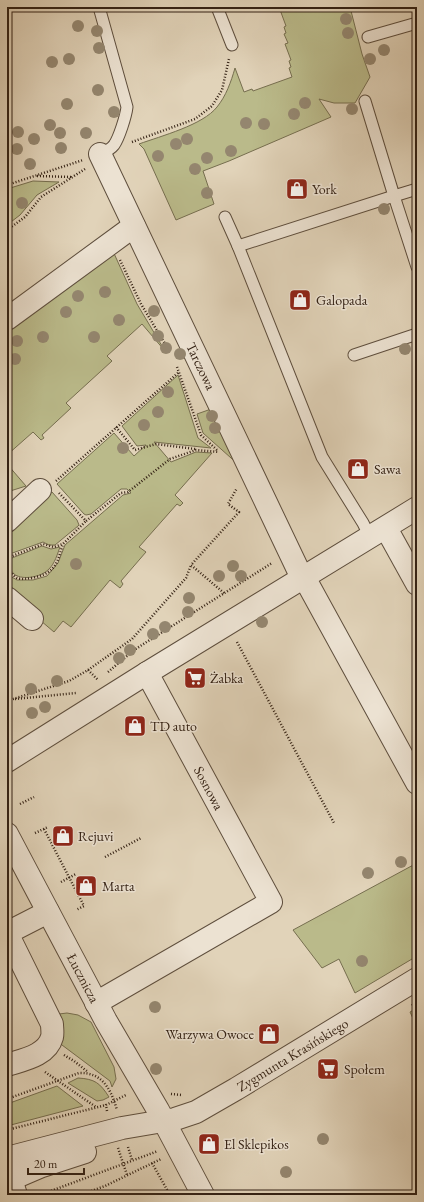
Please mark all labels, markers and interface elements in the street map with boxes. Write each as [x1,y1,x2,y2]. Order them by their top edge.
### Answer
shop icon: York [284,176,310,202]
place label: York [312,180,337,198]
shop icon: Galopada [287,287,313,313]
place label: Galopada [316,291,368,309]
street label: Tarczowa [182,339,220,393]
shop icon: Sawa [345,456,371,482]
place label: Sawa [374,460,401,478]
supermarket icon: Żabka [182,665,208,691]
place label: Żabka [210,669,244,687]
shop icon: TD auto [122,713,148,739]
place label: TD auto [150,717,197,735]
street label: Sosnowa [190,763,228,813]
shop icon: Rejuvi [50,823,76,849]
place label: Rejuvi [78,827,114,845]
shop icon: Marta [73,873,99,899]
place label: Marta [102,877,135,895]
street label: Łucznicza [63,950,104,1006]
street label: Zygmunta Krasińskiego [233,1014,352,1095]
shop icon: Warzywa Owoce [256,1021,282,1047]
place label: Warzywa Owoce [165,1025,255,1043]
supermarket icon: Społem [315,1056,341,1082]
place label: Społem [344,1060,385,1078]
shop icon: El Sklepikos [196,1131,222,1157]
place label: El Sklepikos [224,1135,289,1153]
scale bar [28,1150,84,1176]
text: 20 m [34,1156,58,1172]

